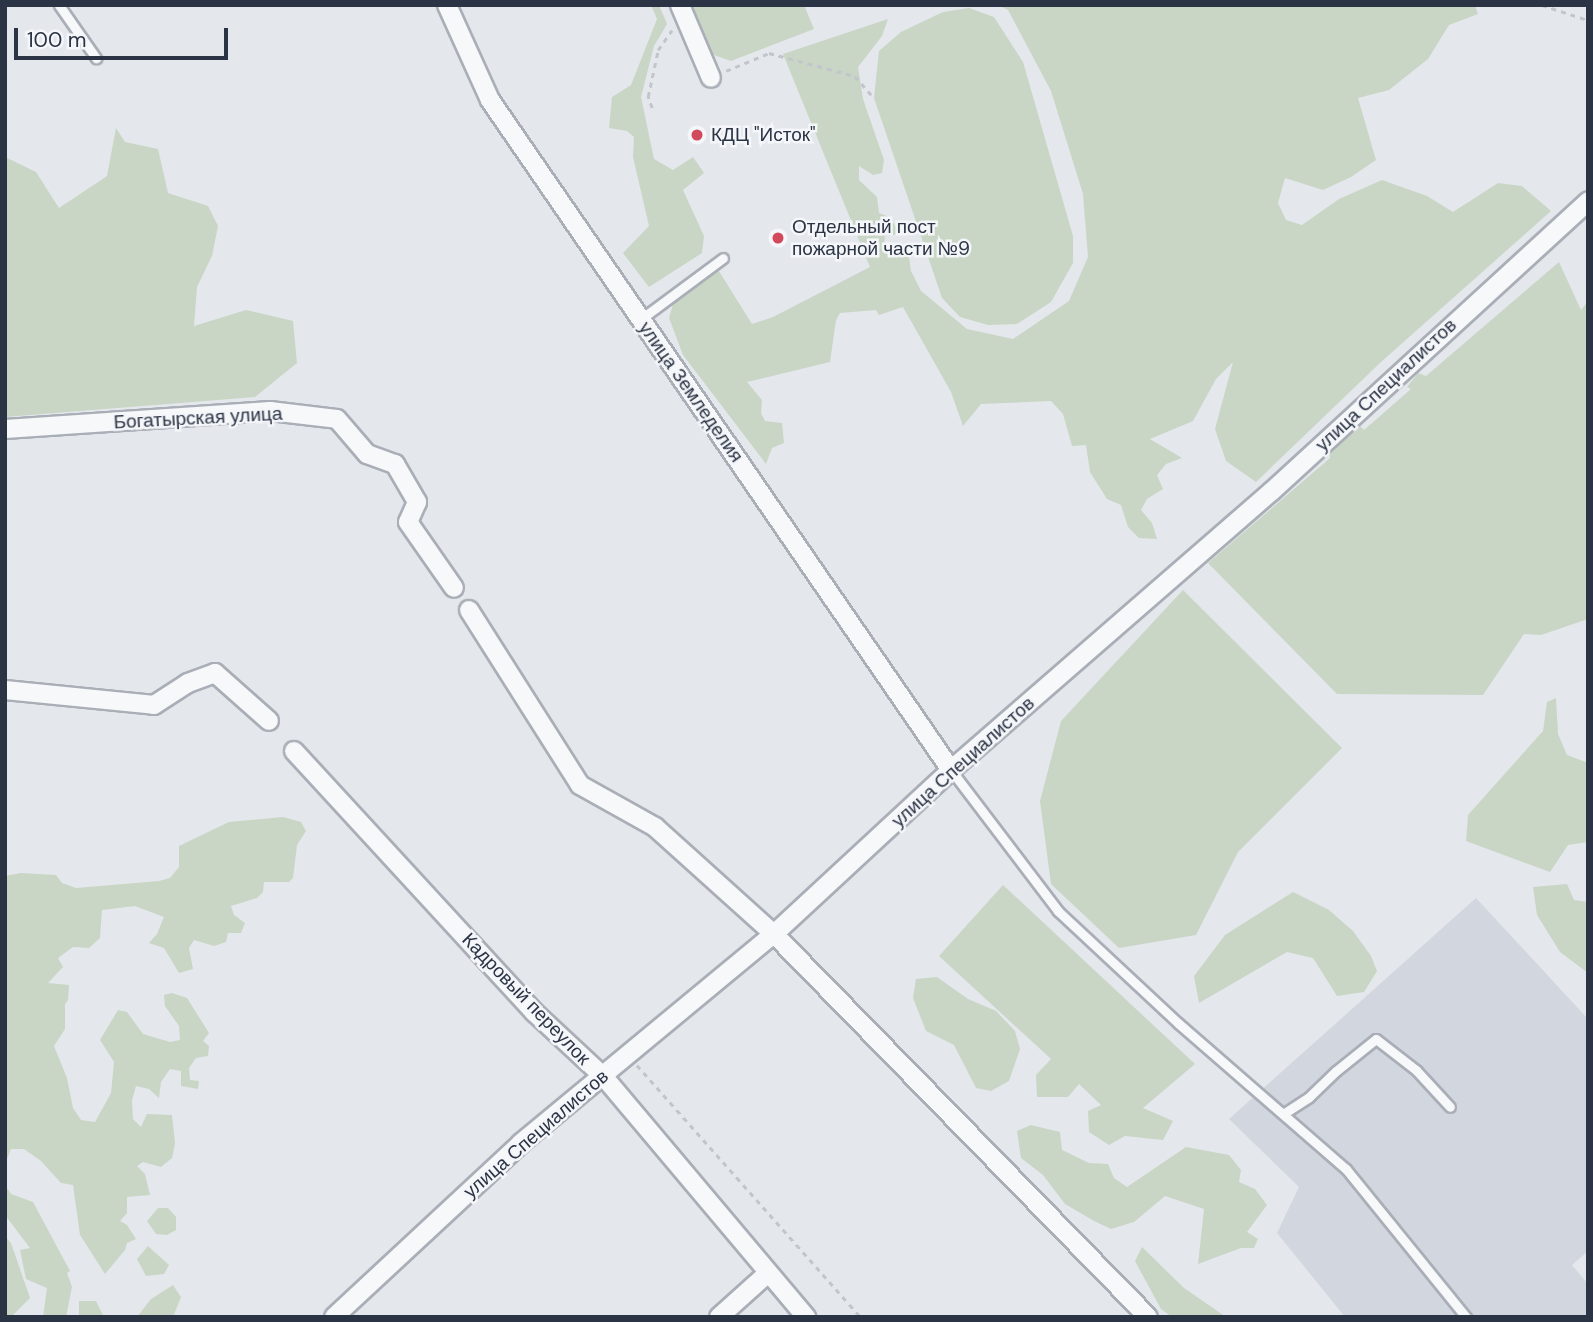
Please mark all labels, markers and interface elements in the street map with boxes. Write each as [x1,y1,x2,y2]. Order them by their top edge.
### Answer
scale bar [18,14,231,58]
text: 100 m [27,26,87,54]
place label: КДЦ "Исток" [711,124,816,146]
marker: КДЦ "Исток" [689,127,705,143]
place label: Отдельный пост пожарной части №9 [792,216,970,260]
marker: Отдельный пост пожарной части №9 [770,230,786,246]
street label: улица Специалистов [1311,314,1461,456]
street label: улица Земледелия [634,317,748,467]
street label: Богатырская улица [113,402,283,434]
street label: улица Специалистов [887,692,1039,832]
street label: Кадровый переулок [457,928,595,1070]
street label: улица Специалистов [459,1065,613,1203]

